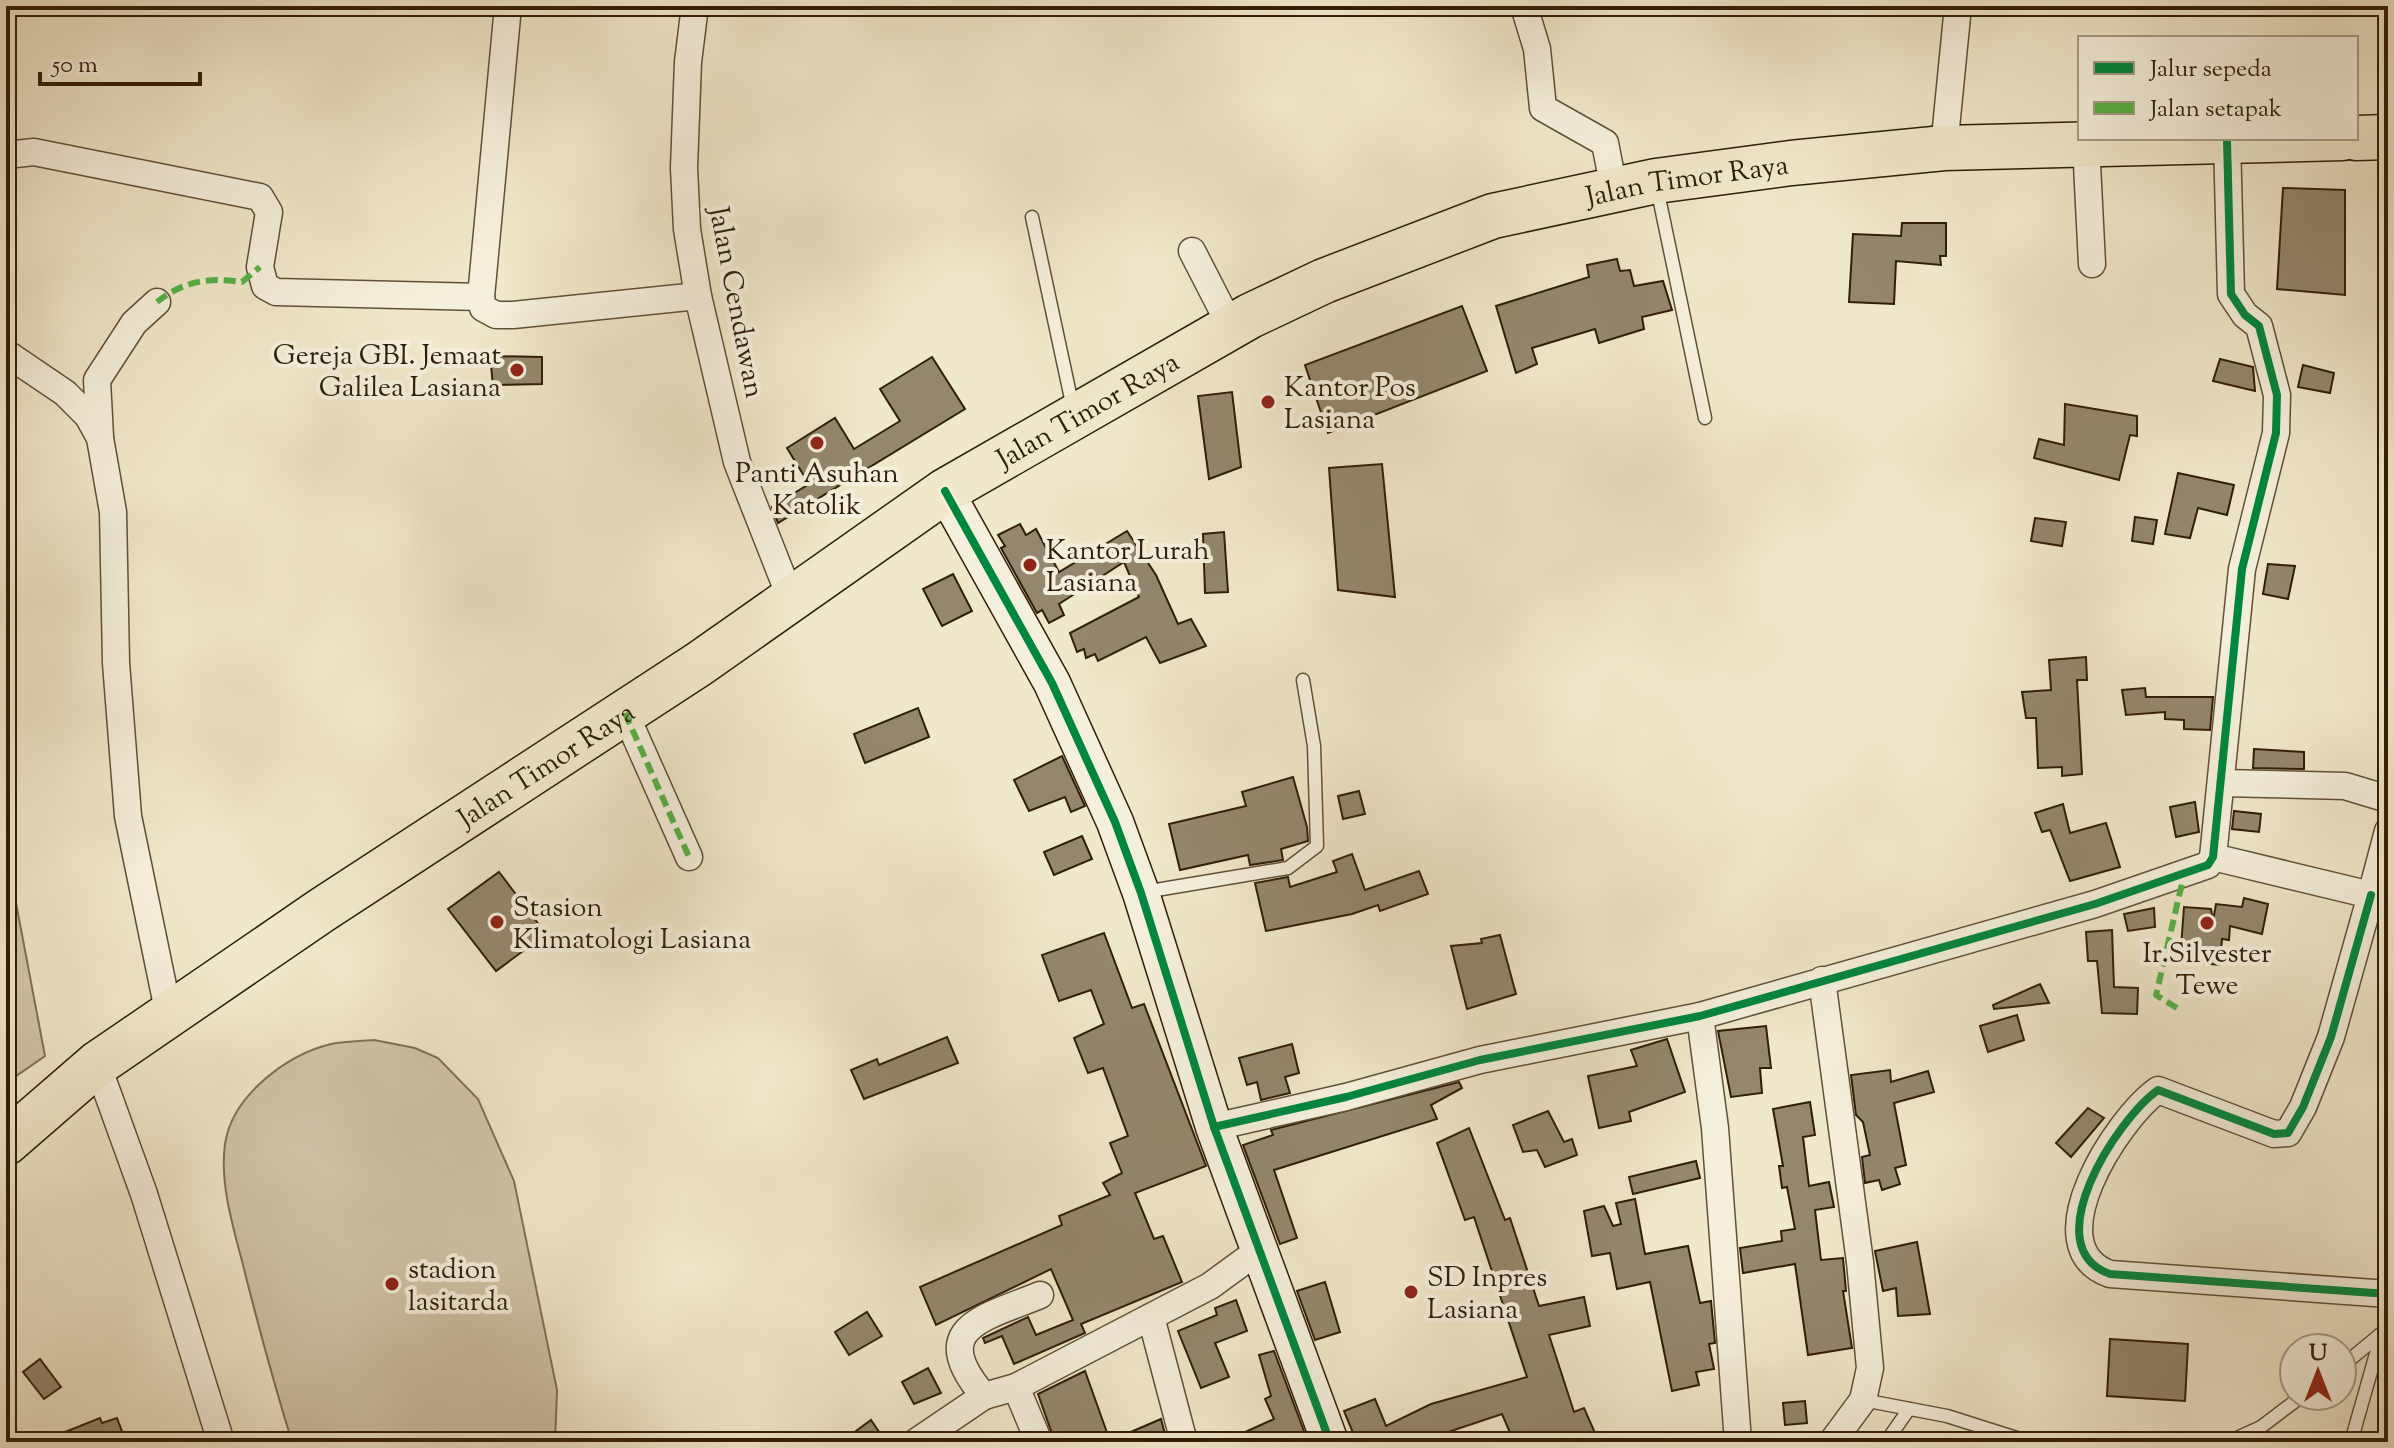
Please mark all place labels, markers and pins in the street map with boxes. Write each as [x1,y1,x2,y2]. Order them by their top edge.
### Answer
place label: Gereja GBI. Jemaat Galilea Lasiana [273,337,501,409]
marker: Gereja GBI. Jemaat Galilea Lasiana [508,361,526,379]
place label: Kantor Pos Lasiana [1284,369,1416,441]
marker: Kantor Pos Lasiana [1259,393,1277,411]
marker: Panti Asuhan Katolik [808,434,826,452]
place label: Panti Asuhan Katolik [735,455,899,527]
place label: Kantor Lurah Lasiana [1046,532,1210,604]
marker: Kantor Lurah Lasiana [1021,556,1039,574]
place label: Stasion Klimatologi Lasiana [513,889,751,961]
marker: Stasion Klimatologi Lasiana [488,913,506,931]
marker: Ir.Silvester Tewe [2198,914,2216,932]
place label: Ir.Silvester Tewe [2142,935,2272,1007]
place label: stadion lasitarda [408,1251,509,1323]
place label: SD Inpres Lasiana [1427,1259,1547,1331]
marker: stadion lasitarda [383,1275,401,1293]
marker: SD Inpres Lasiana [1402,1283,1420,1301]

